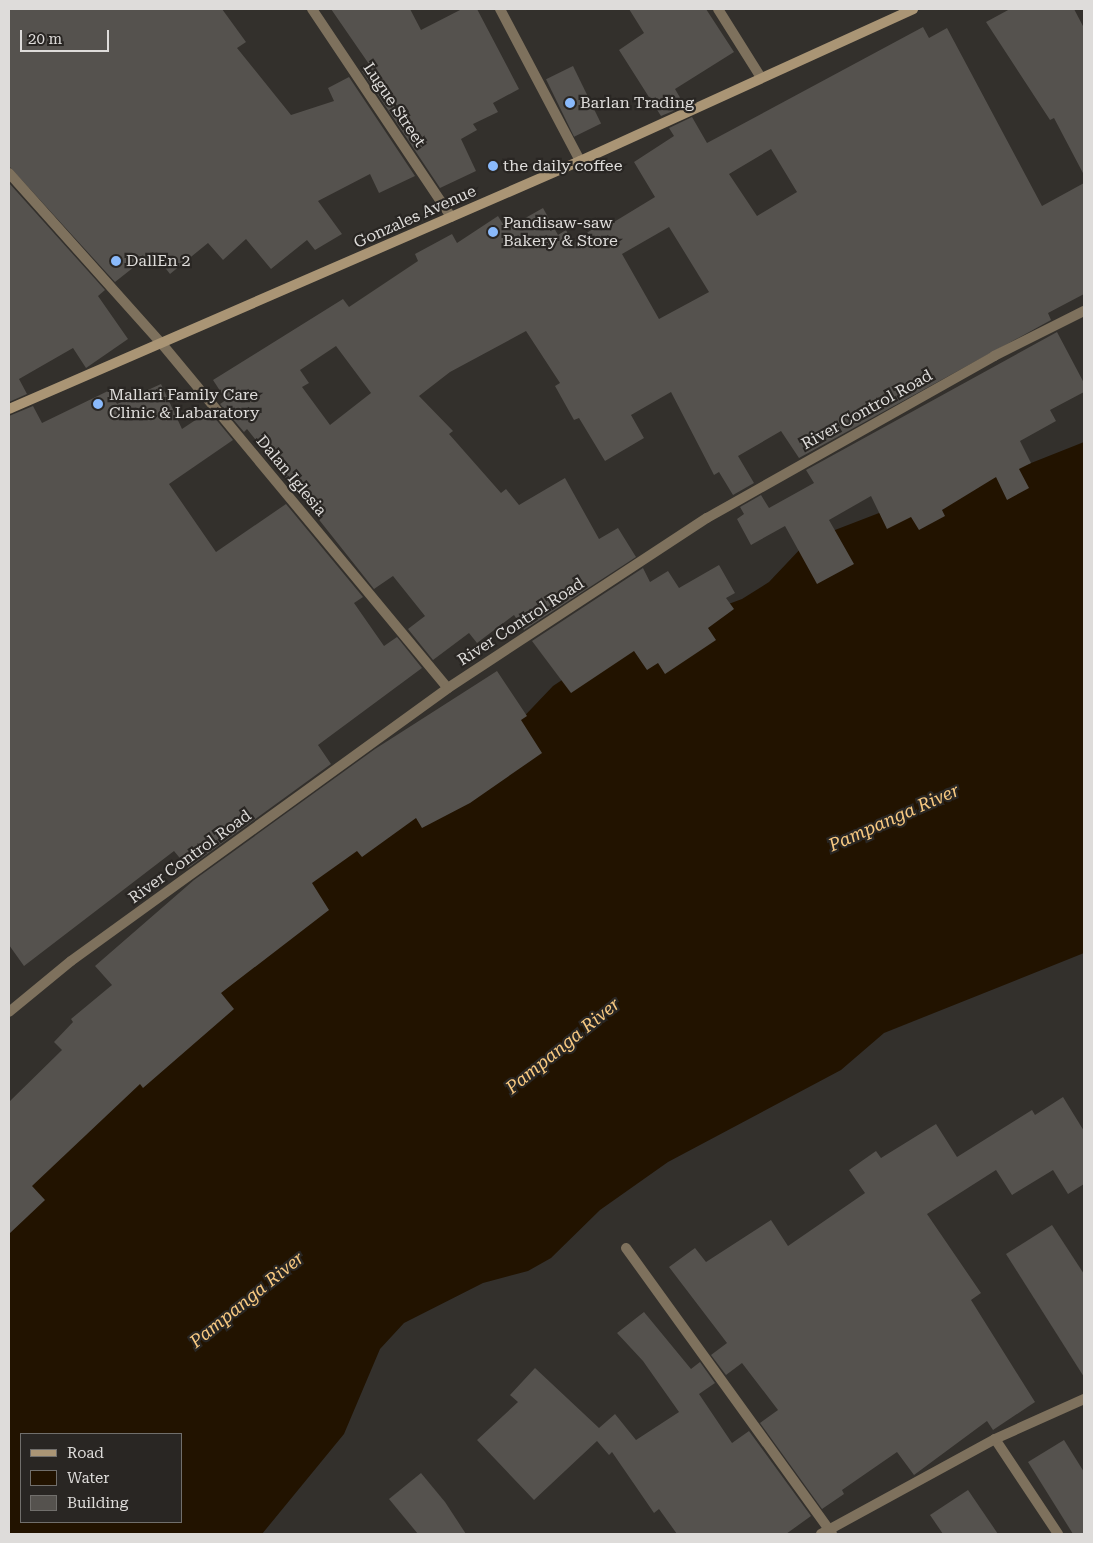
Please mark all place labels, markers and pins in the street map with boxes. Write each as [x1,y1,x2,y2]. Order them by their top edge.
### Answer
place label: Barlan Trading [580,93,694,113]
marker: Barlan Trading [564,97,576,109]
place label: the daily coffee [503,156,622,176]
marker: the daily coffee [487,160,499,172]
place label: Pandisaw-saw Bakery & Store [503,213,618,251]
marker: Pandisaw-saw Bakery & Store [487,226,499,238]
place label: DallEn 2 [126,251,191,271]
marker: DallEn 2 [110,255,122,267]
place label: Mallari Family Care Clinic & Labaratory [109,385,259,423]
marker: Mallari Family Care Clinic & Labaratory [91,397,105,411]

